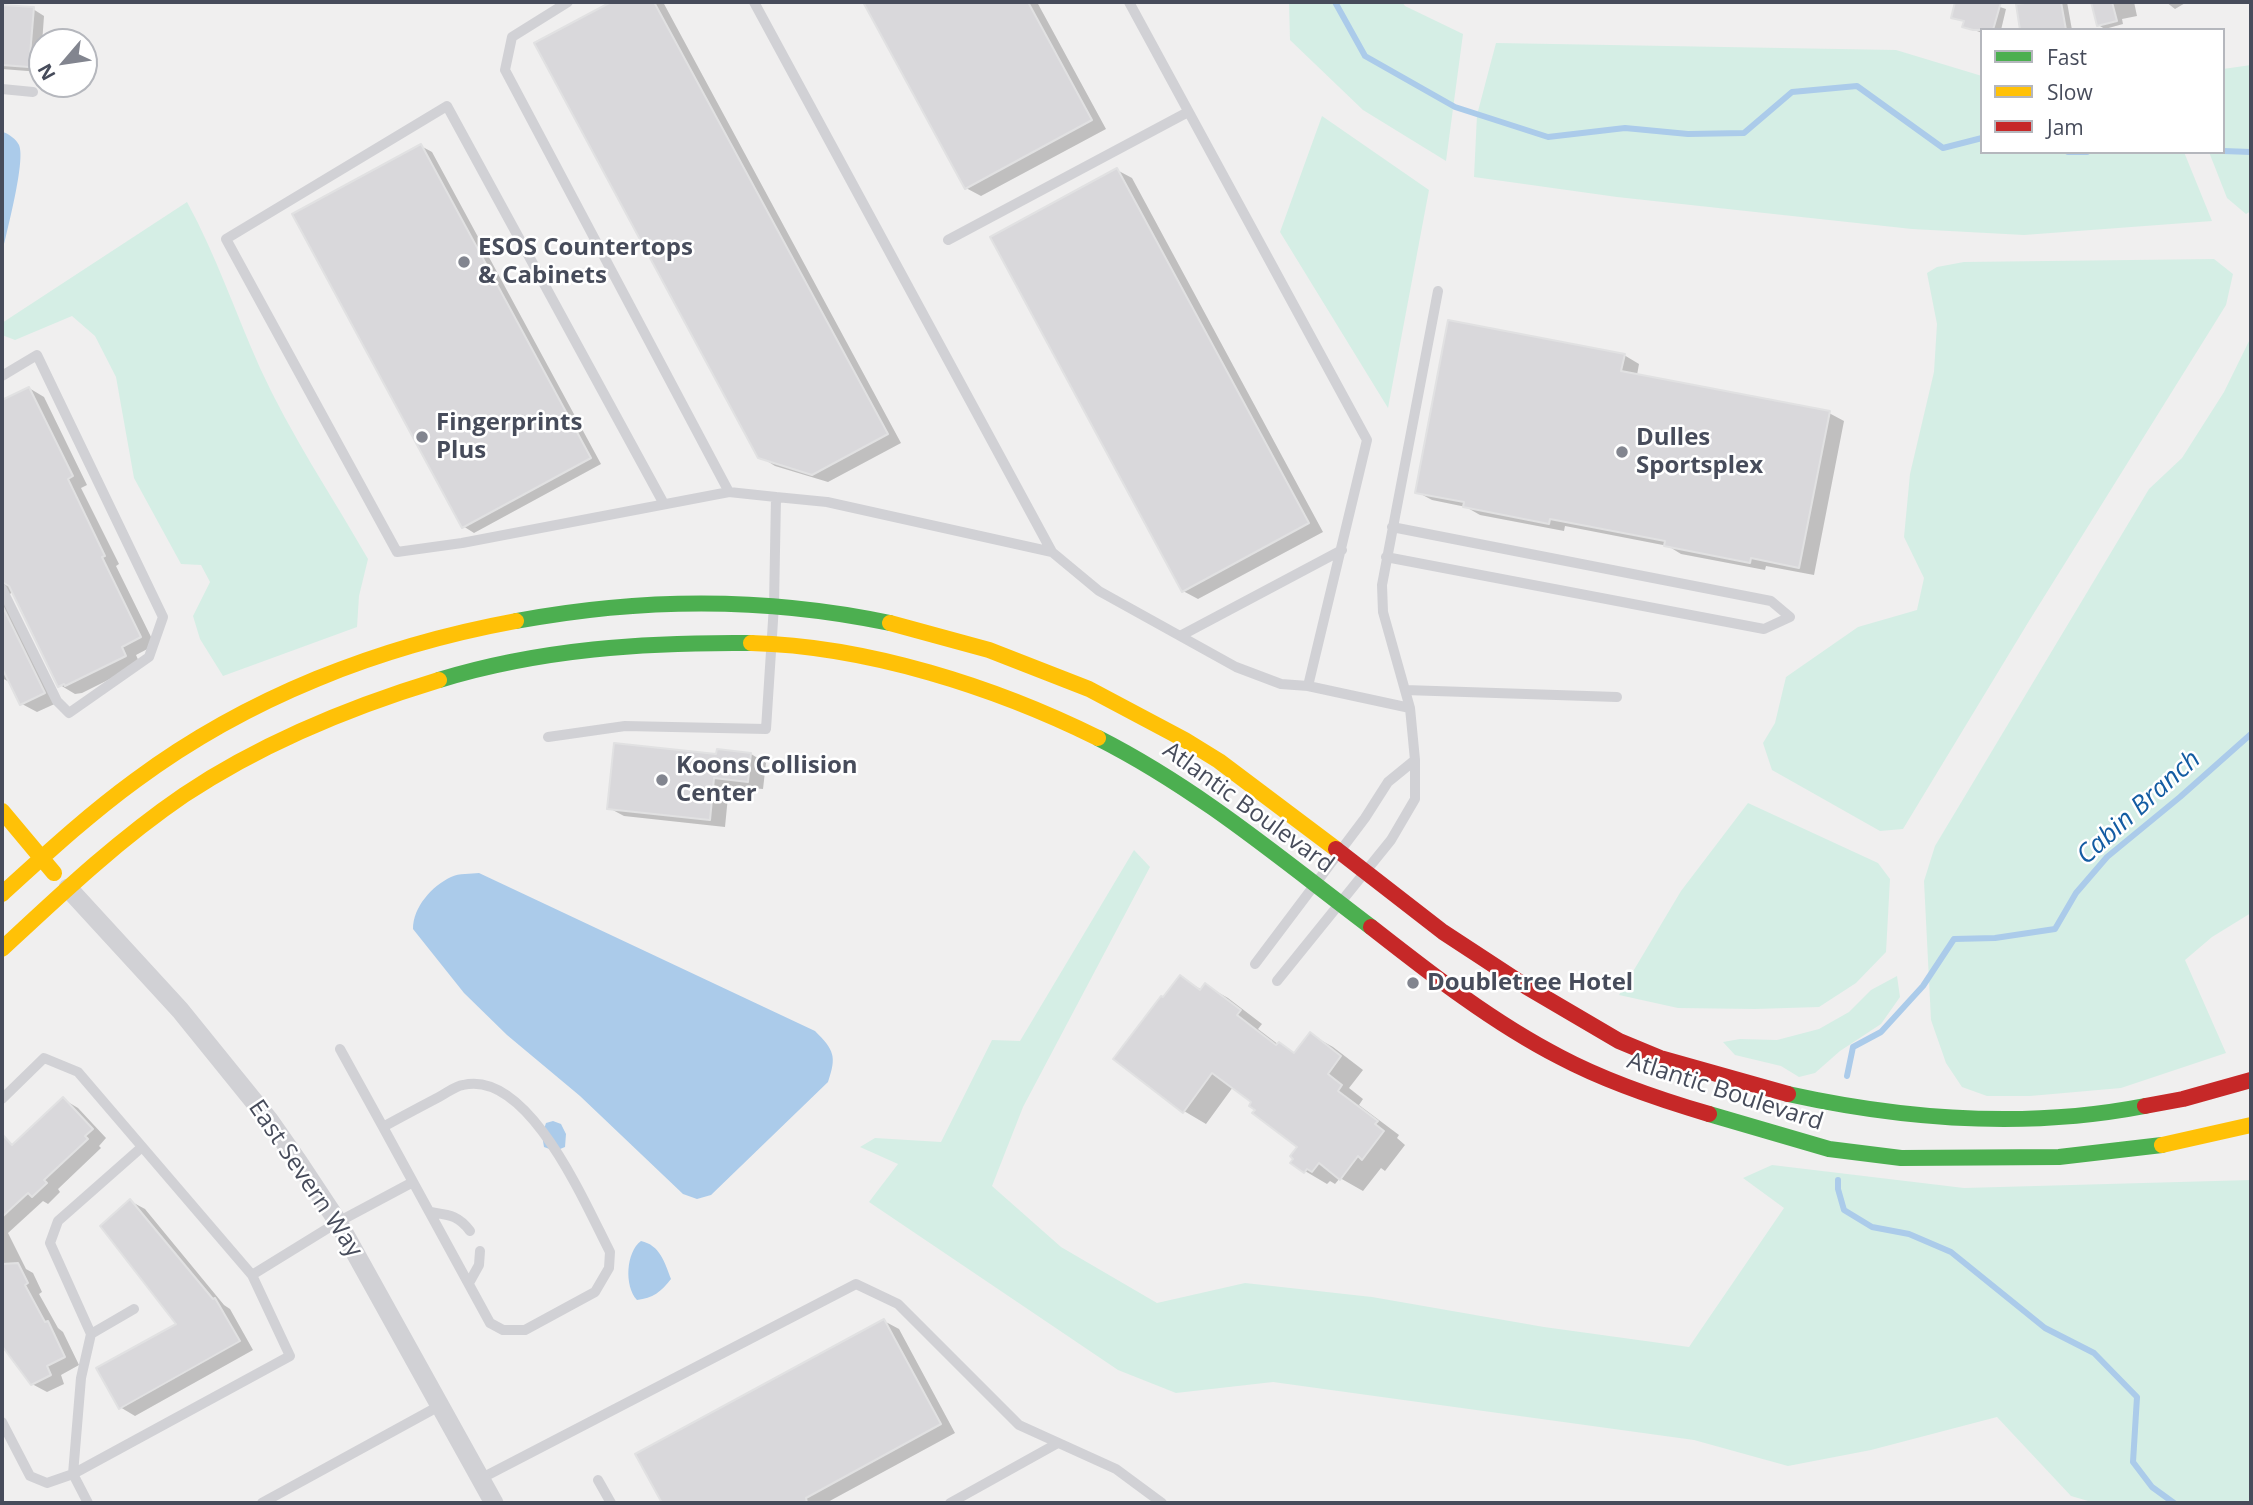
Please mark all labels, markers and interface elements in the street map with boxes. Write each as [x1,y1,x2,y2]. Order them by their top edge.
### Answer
north arrow [28,28,98,98]
legend [1980,28,2225,154]
text: Fast [2047,43,2087,71]
text: N [31,59,62,85]
text: Slow [2047,78,2093,106]
text: Jam [2047,113,2084,141]
place label: ESOS Countertops & Cabinets [478,234,693,290]
marker: ESOS Countertops & Cabinets [456,254,472,270]
place label: Fingerprints Plus [436,409,582,465]
place label: Dulles Sportsplex [1636,424,1763,480]
marker: Fingerprints Plus [414,429,430,445]
marker: Dulles Sportsplex [1614,444,1630,460]
street label: Atlantic Boulevard [1157,736,1339,880]
water label: Cabin Branch [2071,744,2207,872]
place label: Koons Collision Center [676,752,858,808]
marker: Koons Collision Center [654,772,670,788]
place label: Doubletree Hotel [1427,969,1633,997]
marker: Doubletree Hotel [1405,975,1421,991]
street label: Atlantic Boulevard [1623,1047,1827,1137]
street label: East Severn Way [242,1095,368,1263]

